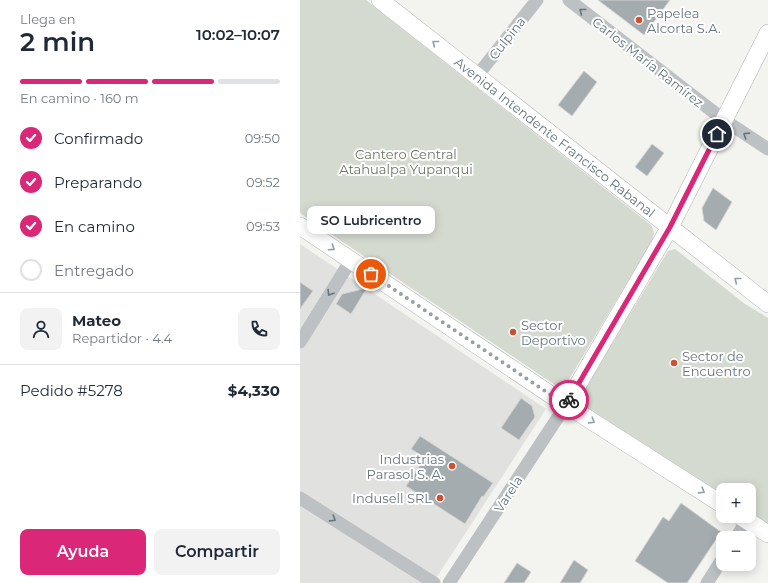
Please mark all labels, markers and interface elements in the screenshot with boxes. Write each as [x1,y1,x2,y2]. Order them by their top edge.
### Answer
place label: Papelea Alcorta S.A. [647,5,721,36]
one-way arrow [580,8,587,15]
text: Llega en [20,11,76,27]
street label: Culpina [485,13,529,63]
street label: Carlos María Ramírez [589,14,707,111]
marker: Papelea Alcorta S.A. [634,15,644,25]
text: 10:02–10:07 [196,25,280,44]
text: 2 min [20,26,95,58]
one-way arrow [433,41,440,48]
street label: Avenida Intendente Francisco Rabanal [451,54,659,220]
text: En camino · 160 m [20,90,139,106]
pin [700,117,734,151]
icon: home [706,123,728,145]
icon: check [20,127,42,149]
text: Confirmado [54,129,143,148]
text: 09:50 [245,130,280,146]
one-way arrow [743,132,750,140]
park label: Cantero Central Atahualpa Yupanqui [339,146,473,177]
icon: check [20,171,42,193]
text: Preparando [54,173,142,192]
text: 09:52 [246,174,280,190]
callout: SO Lubricentro [307,206,435,234]
text: SO Lubricentro [320,212,422,228]
icon: check [20,215,42,237]
text: En camino [54,217,135,236]
text: 09:53 [246,218,280,234]
one-way arrow [328,243,335,250]
pin [354,257,388,291]
text: Entregado [54,261,134,280]
icon: bag [360,263,382,285]
one-way arrow [735,278,742,285]
one-way arrow [328,289,335,296]
button: person [20,308,62,350]
button: phone [238,308,280,350]
text: Mateo [72,311,121,330]
place label: Sector Deportivo [521,317,586,348]
marker: Sector Deportivo [508,327,518,337]
text: Repartidor · 4.4 [72,330,172,346]
place label: Sector de Encuentro [682,348,751,379]
marker: Sector de Encuentro [669,358,679,368]
courier [549,380,589,420]
text: Pedido #5278 [20,381,123,400]
text: $4,330 [228,381,280,400]
icon: bike [558,389,580,411]
one-way arrow [588,417,595,424]
place label: Industrias Parasol S. A. [367,451,444,482]
marker: Industrias Parasol S. A. [447,461,457,471]
street label: Varela [490,473,526,515]
map controls [716,483,756,571]
button: + [716,483,756,523]
one-way arrow [697,486,704,493]
place label: Indusell SRL [352,490,432,506]
marker: Indusell SRL [435,493,445,503]
one-way arrow [329,514,336,522]
button: Ayuda [20,529,146,575]
button: Compartir [154,529,280,575]
button: − [716,531,756,571]

